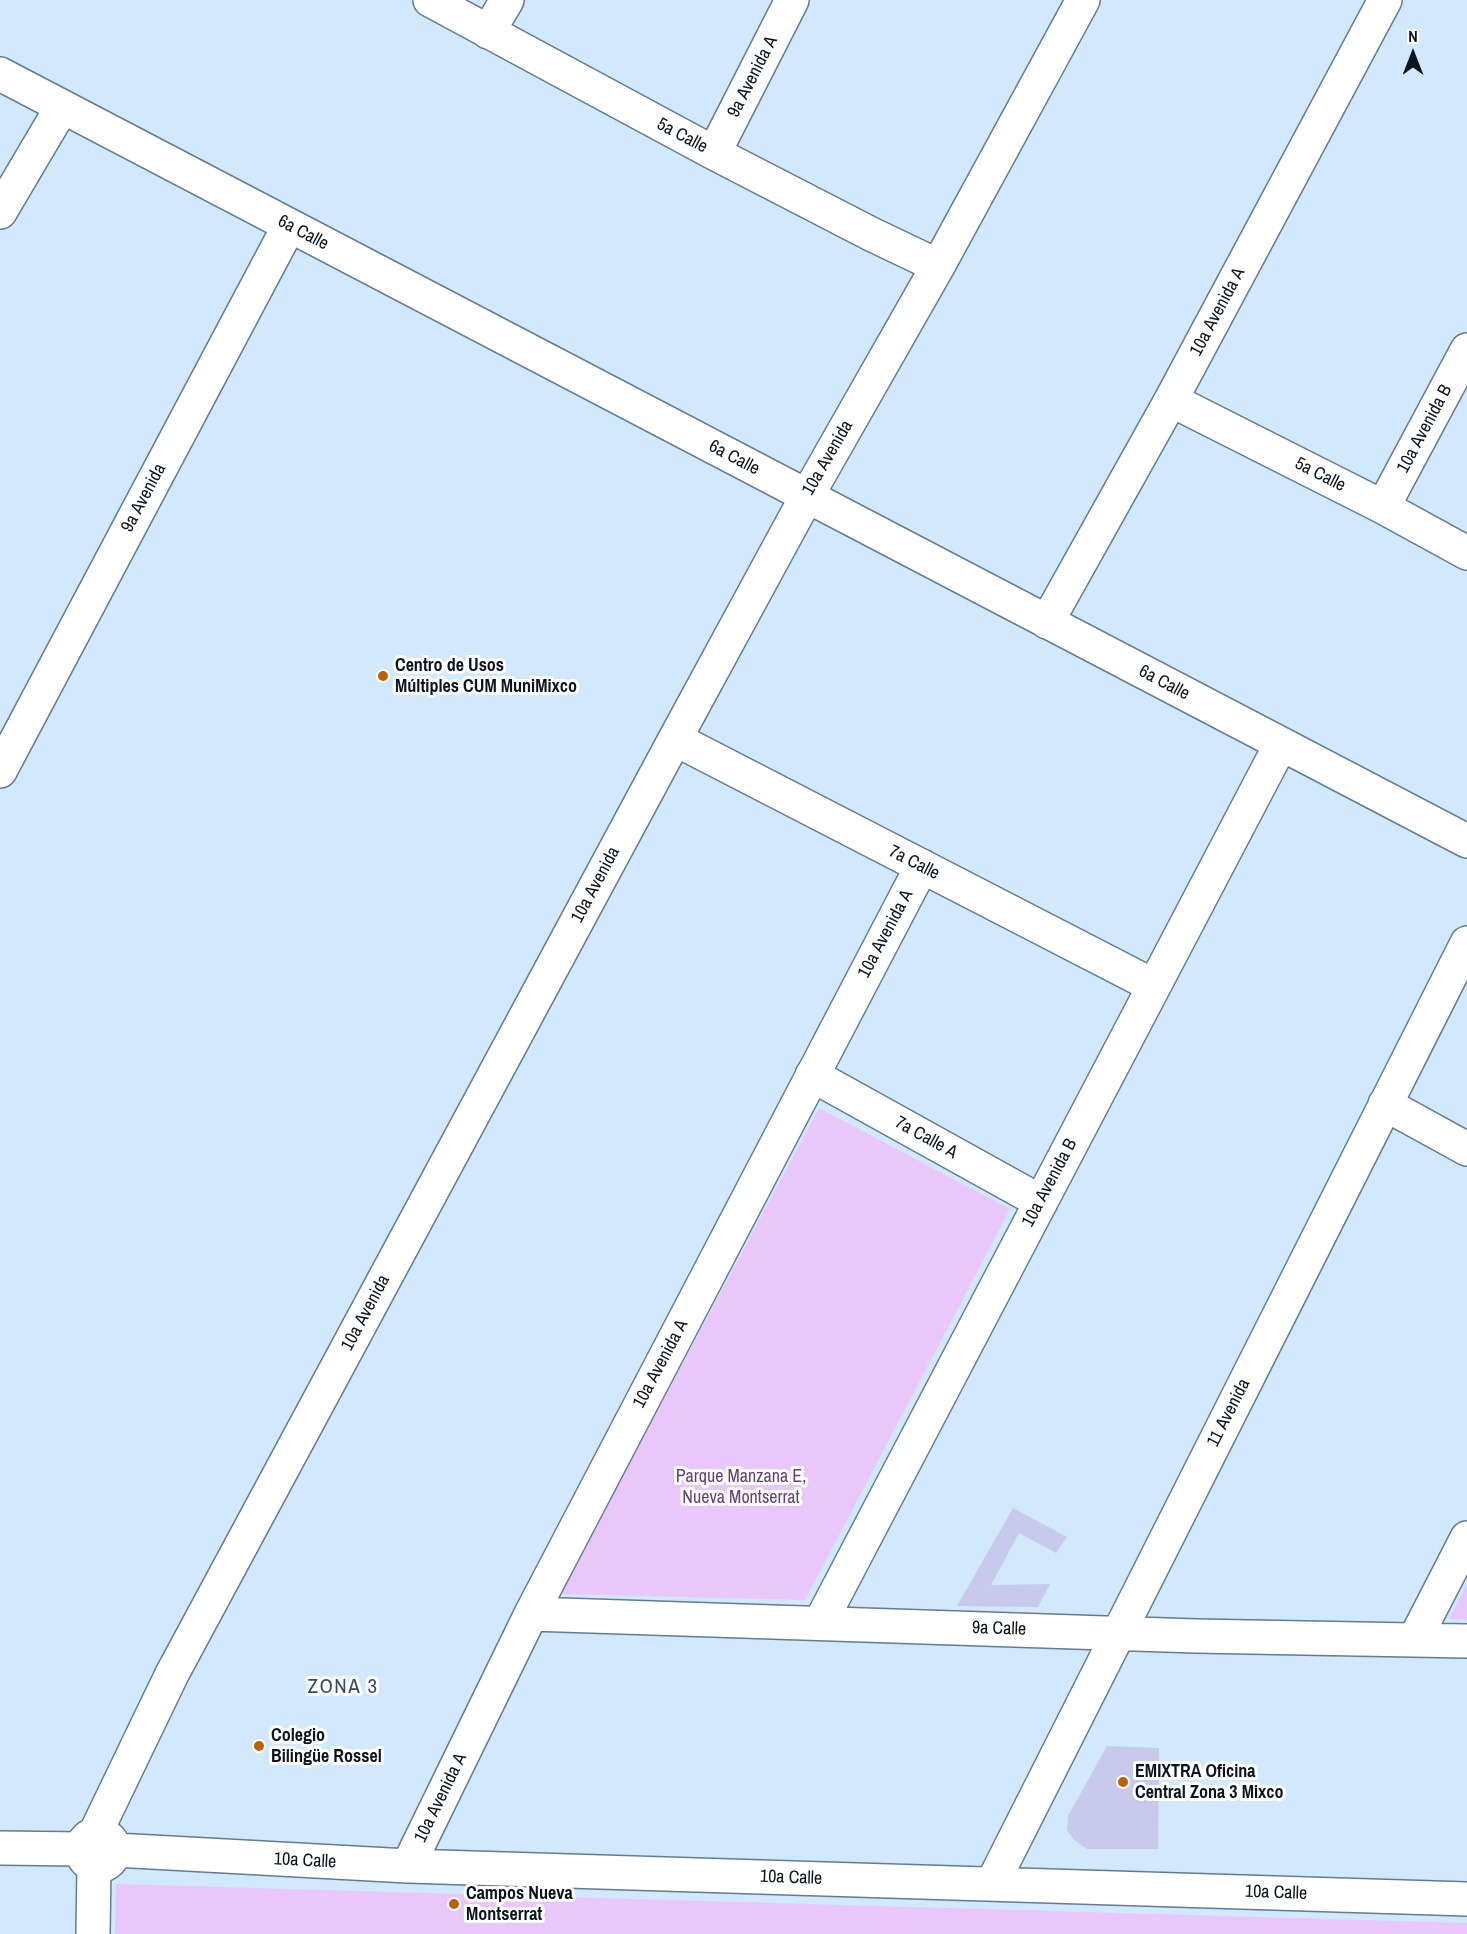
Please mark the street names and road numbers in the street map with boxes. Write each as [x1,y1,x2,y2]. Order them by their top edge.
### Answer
street label: 9a Avenida A [723,33,783,121]
street label: 5a Calle [653,114,711,158]
street label: 6a Calle [274,211,332,255]
street label: 10a Avenida A [1186,264,1250,360]
street label: 10a Avenida B [1393,381,1457,477]
street label: 10a Avenida [798,417,858,499]
street label: 6a Calle [705,436,763,480]
street label: 5a Calle [1291,453,1349,497]
street label: 9a Avenida [117,460,171,536]
street label: 6a Calle [1135,661,1193,705]
street label: 7a Calle [885,841,943,885]
street label: 10a Avenida [567,843,625,927]
street label: 10a Avenida A [854,886,918,982]
street label: 7a Calle A [891,1112,961,1164]
street label: 10a Avenida B [1018,1135,1082,1231]
street label: 10a Avenida [337,1271,395,1355]
street label: 10a Avenida A [629,1316,693,1412]
street label: 11 Avenida [1203,1375,1255,1451]
street label: 9a Calle [972,1617,1026,1641]
street label: 10a Avenida A [410,1750,472,1846]
street label: 10a Calle [273,1849,337,1873]
street label: 10a Calle [759,1866,823,1890]
street label: 10a Calle [1244,1881,1308,1905]

